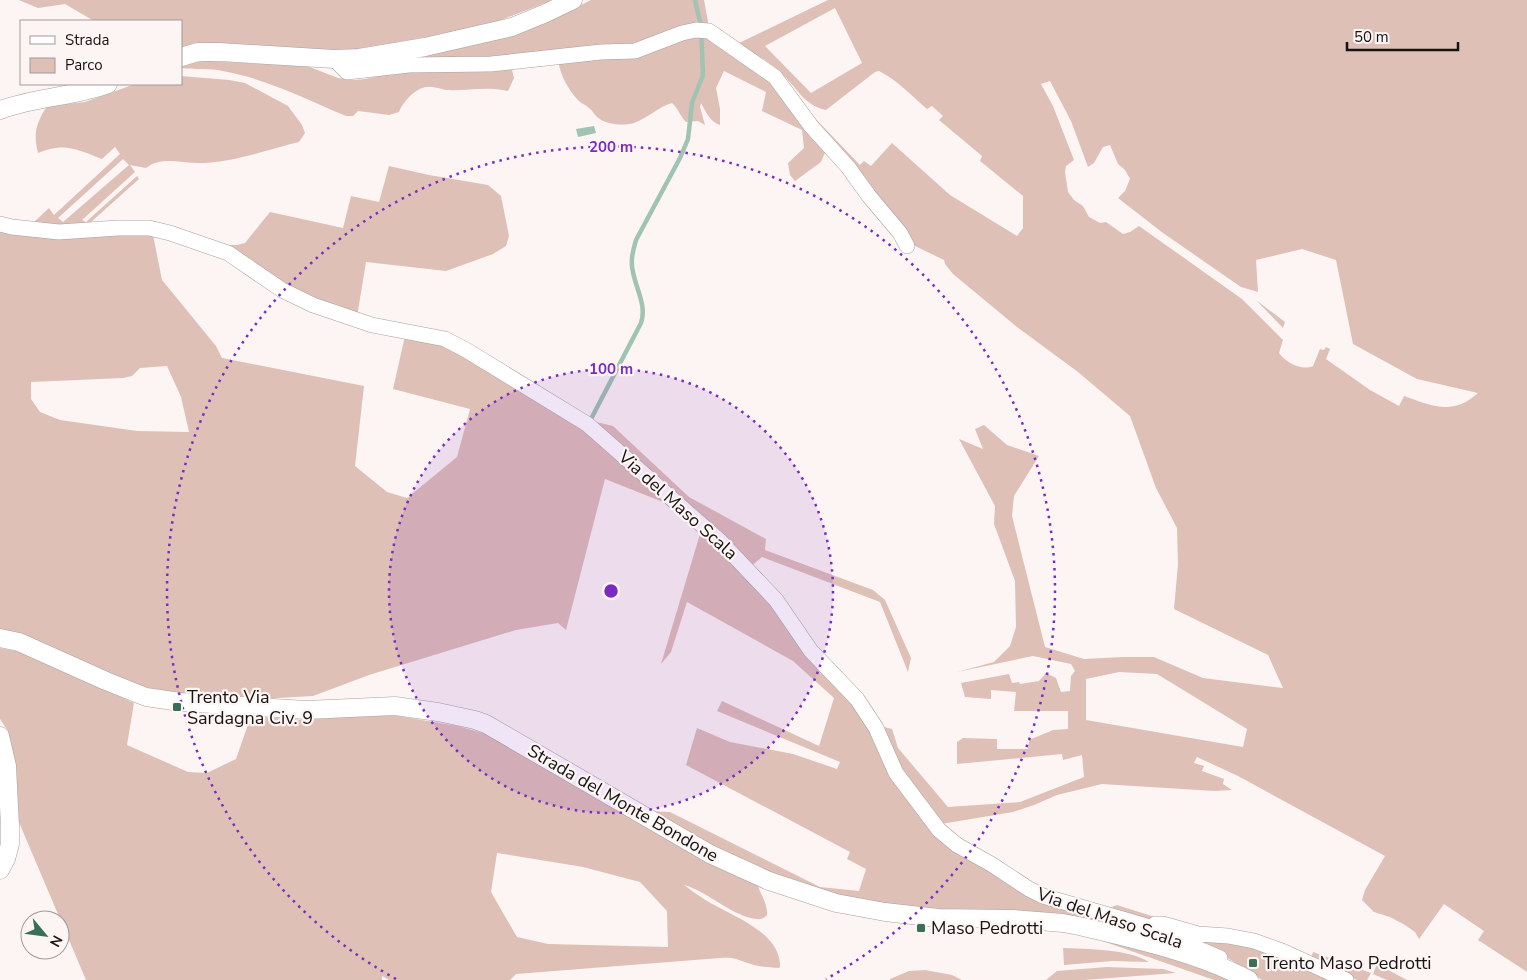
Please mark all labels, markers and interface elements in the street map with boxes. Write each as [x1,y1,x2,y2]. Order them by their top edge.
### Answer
legend [20,20,182,85]
scale bar [1347,20,1458,52]
text: 50 m [1354,27,1389,47]
text: Strada [65,30,109,50]
text: Parco [65,55,103,75]
text: 200 m [589,137,633,157]
text: 100 m [589,359,633,379]
street label: Via del Maso Scala [612,444,743,565]
centre of rings [602,582,620,600]
place label: Trento Via Sardagna Civ. 9 [187,685,313,730]
marker: Trento Via Sardagna Civ. 9 [171,701,183,713]
street label: Strada del Monte Bondone [523,738,723,868]
street label: Via del Maso Scala [1033,881,1186,954]
north arrow [20,910,70,960]
place label: Maso Pedrotti [931,916,1043,940]
marker: Maso Pedrotti [915,922,927,934]
text: N [45,932,67,950]
place label: Trento Maso Pedrotti [1263,951,1432,975]
marker: Trento Maso Pedrotti [1247,957,1259,969]

